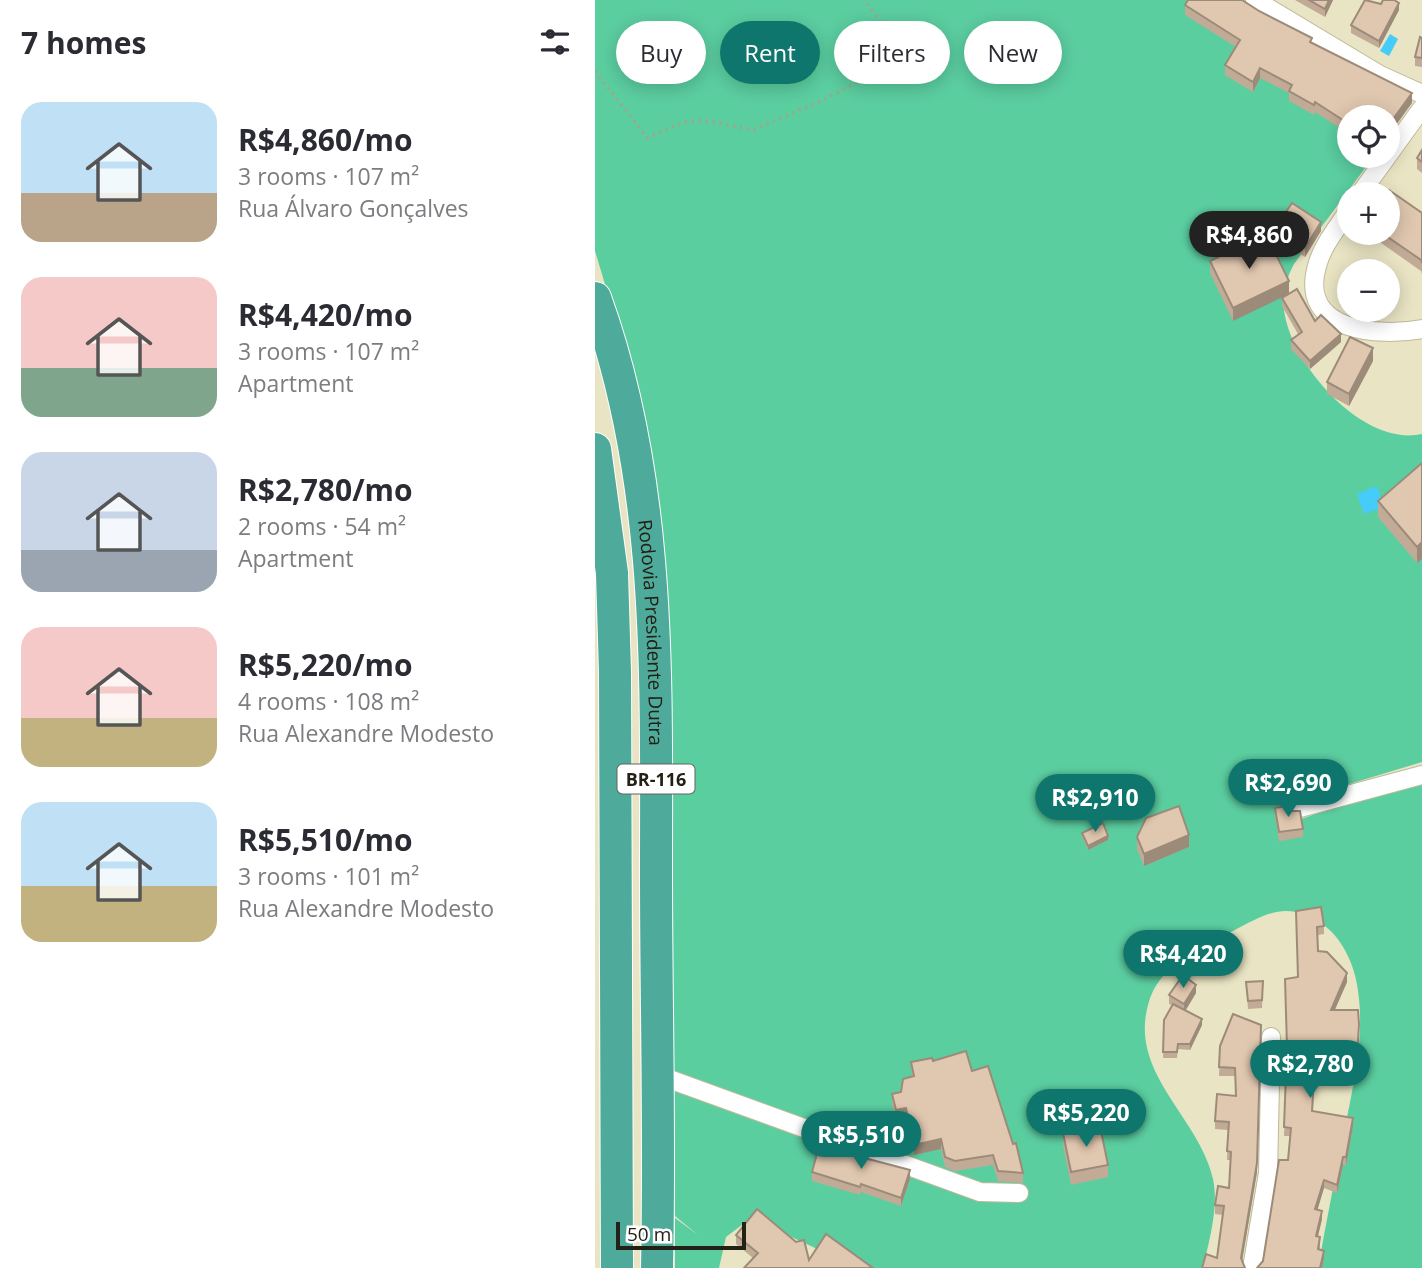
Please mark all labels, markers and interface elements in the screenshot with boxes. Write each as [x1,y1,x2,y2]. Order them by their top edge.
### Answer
chip: Buy [616,21,706,84]
chip: Rent [720,21,820,84]
chip: Filters [834,21,950,84]
chip: New [964,21,1062,84]
text: 7 homes [21,22,146,63]
icon: filters [536,23,574,61]
map controls [1337,105,1400,322]
button: locate [1337,105,1400,168]
text: R$4,860/mo [238,119,413,160]
icon: home [77,130,161,214]
text: 3 rooms · 107 m² [238,160,419,192]
button: + [1337,182,1400,245]
text: Rua Álvaro Gonçalves [238,192,469,224]
pin: R$4,860 [1184,212,1314,271]
text: R$4,860 [1205,218,1293,250]
button: − [1337,259,1400,322]
text: R$4,420/mo [238,294,413,335]
icon: home [77,305,161,389]
text: 3 rooms · 107 m² [238,335,419,367]
text: Apartment [238,367,354,399]
text: R$2,780/mo [238,469,413,510]
icon: home [77,480,161,564]
text: 2 rooms · 54 m² [238,510,406,542]
street label: Rodovia Presidente Dutra [632,518,669,746]
text: Apartment [238,542,354,574]
text: R$5,220/mo [238,644,413,685]
icon: home [77,655,161,739]
text: 4 rooms · 108 m² [238,685,419,717]
text: Rua Alexandre Modesto [238,717,494,749]
pin: R$2,690 [1223,760,1353,819]
road number: BR-116 [617,764,695,794]
text: R$2,690 [1244,766,1332,798]
pin: R$2,910 [1030,774,1160,834]
text: R$2,910 [1051,781,1139,813]
text: R$5,510/mo [238,819,413,860]
icon: home [77,830,161,914]
text: 3 rooms · 101 m² [238,860,419,892]
text: Rua Alexandre Modesto [238,892,494,924]
pin: R$4,420 [1118,930,1248,990]
text: R$4,420 [1139,937,1227,969]
pin: R$2,780 [1245,1040,1375,1100]
text: R$2,780 [1266,1047,1354,1079]
pin: R$5,220 [1021,1090,1151,1149]
text: R$5,220 [1042,1096,1130,1128]
pin: R$5,510 [796,1112,926,1171]
text: R$5,510 [817,1118,905,1150]
scale bar [616,1219,745,1251]
text: 50 m [627,1221,671,1247]

